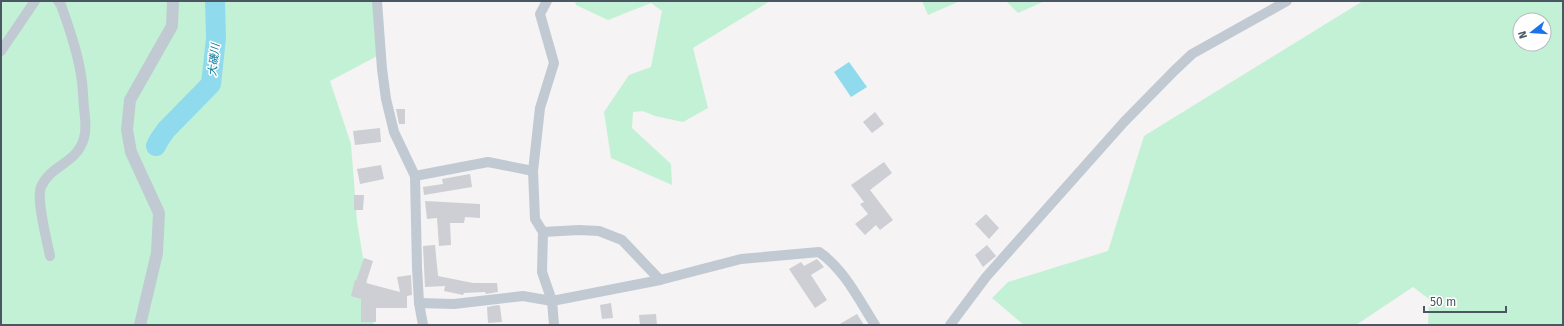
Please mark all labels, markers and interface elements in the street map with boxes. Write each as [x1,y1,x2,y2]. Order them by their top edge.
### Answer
north arrow [1512,12,1552,52]
text: N [1516,29,1530,40]
water label: 大磯川 [206,42,222,77]
scale bar [1424,288,1506,314]
text: 50 m [1430,295,1456,309]

